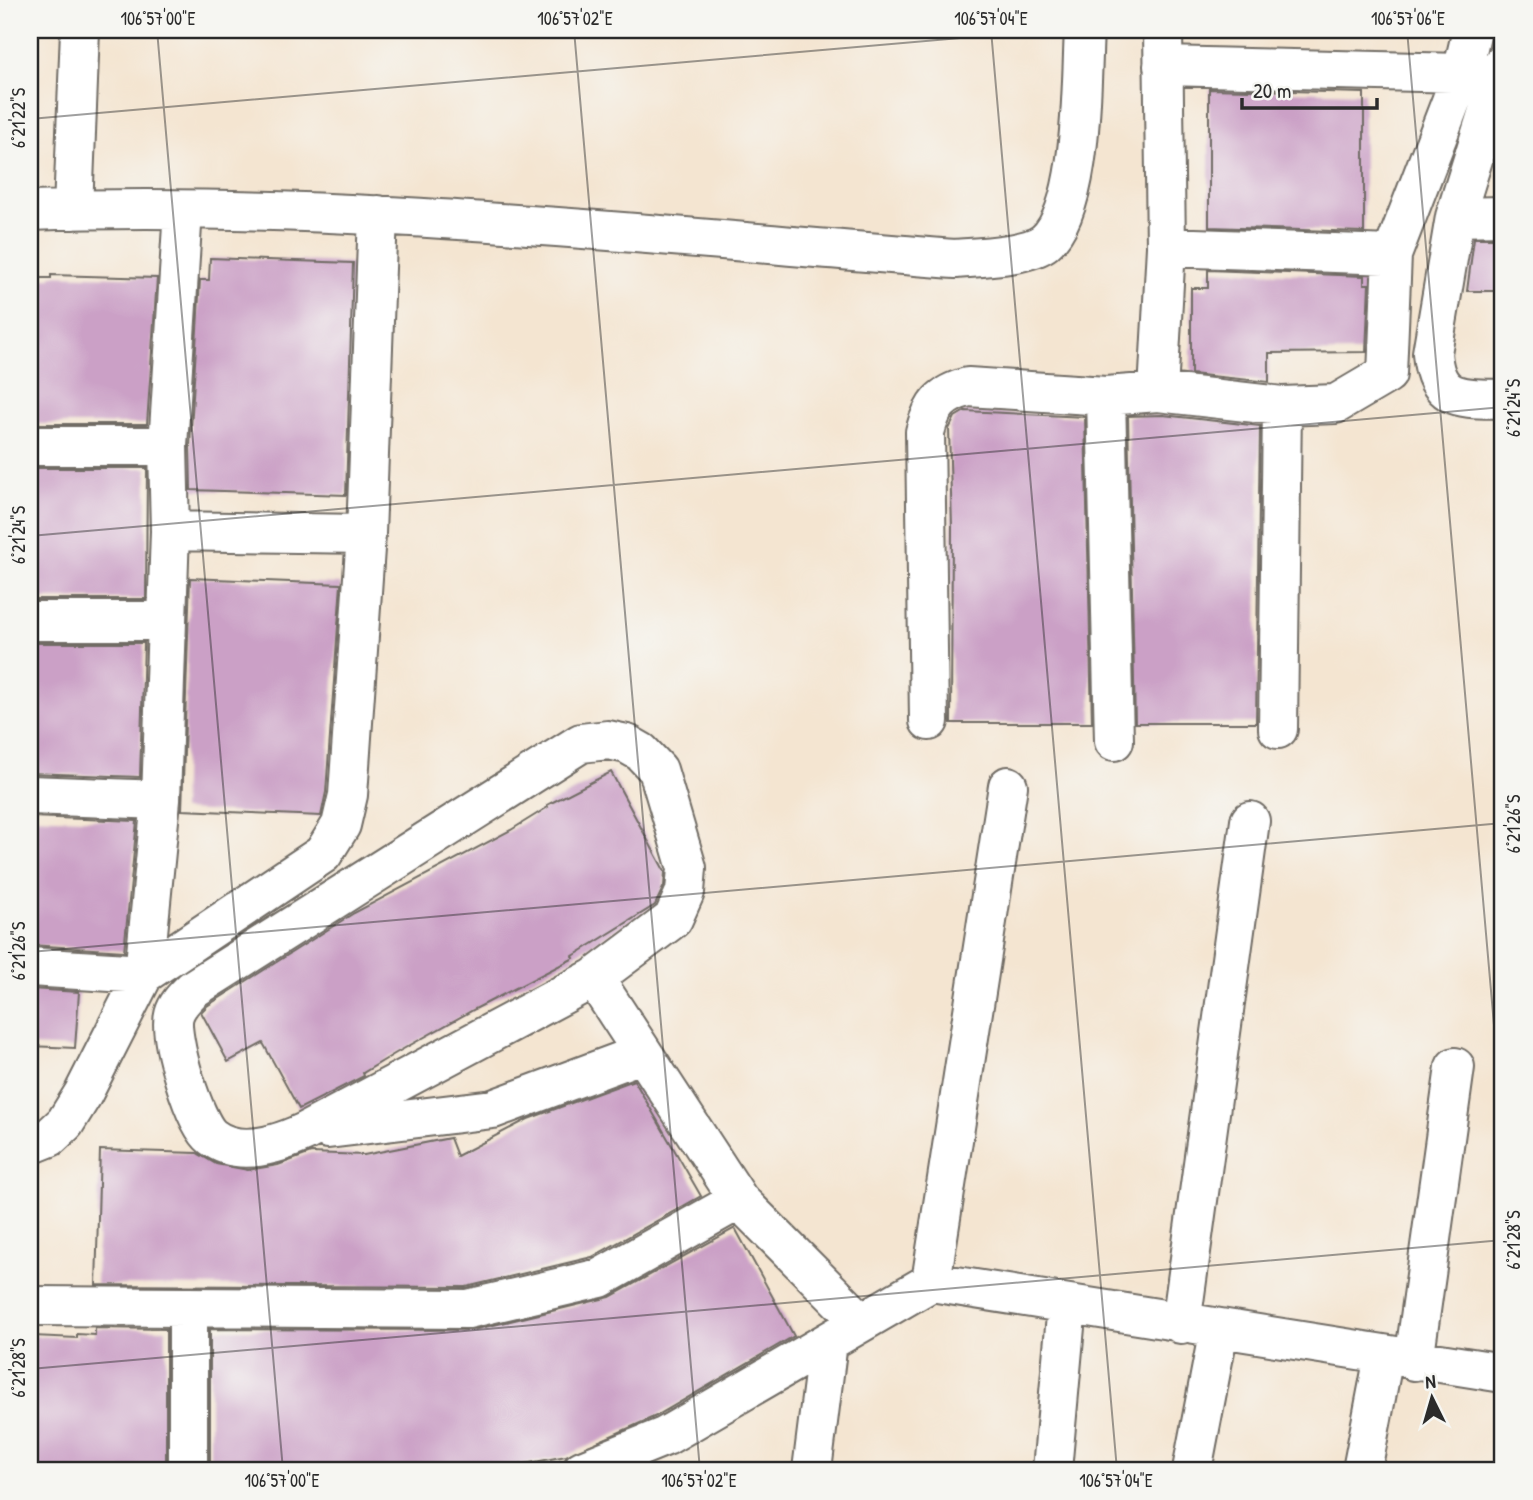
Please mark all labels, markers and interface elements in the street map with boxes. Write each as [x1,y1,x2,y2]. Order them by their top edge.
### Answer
text: 106°57'00"E [121,6,196,31]
text: 106°57'02"E [537,6,613,31]
text: 106°57'04"E [954,6,1028,31]
text: 106°57'06"E [1371,6,1445,31]
scale bar [1242,66,1377,110]
text: 20 m [1253,76,1291,105]
text: 6°21'22"S [6,88,31,148]
text: 6°21'24"S [1501,379,1526,437]
text: 6°21'24"S [6,506,31,564]
text: 6°21'26"S [1501,795,1526,853]
text: 6°21'26"S [6,922,31,980]
text: 6°21'28"S [1501,1210,1526,1270]
text: 6°21'28"S [6,1338,31,1398]
north arrow [1396,1364,1466,1434]
text: N [1424,1368,1437,1394]
text: 106°57'00"E [245,1468,320,1493]
text: 106°57'02"E [661,1468,737,1493]
text: 106°57'04"E [1079,1468,1153,1493]

